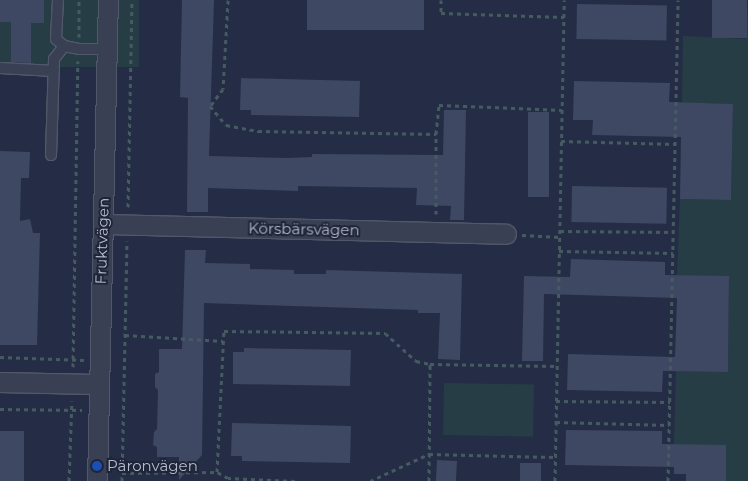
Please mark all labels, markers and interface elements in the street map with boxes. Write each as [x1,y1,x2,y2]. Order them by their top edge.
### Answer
street label: Fruktvägen [91,197,113,285]
street label: Körsbärsvägen [248,219,360,239]
place label: Päronvägen [107,457,198,475]
marker: Päronvägen [91,460,103,472]

